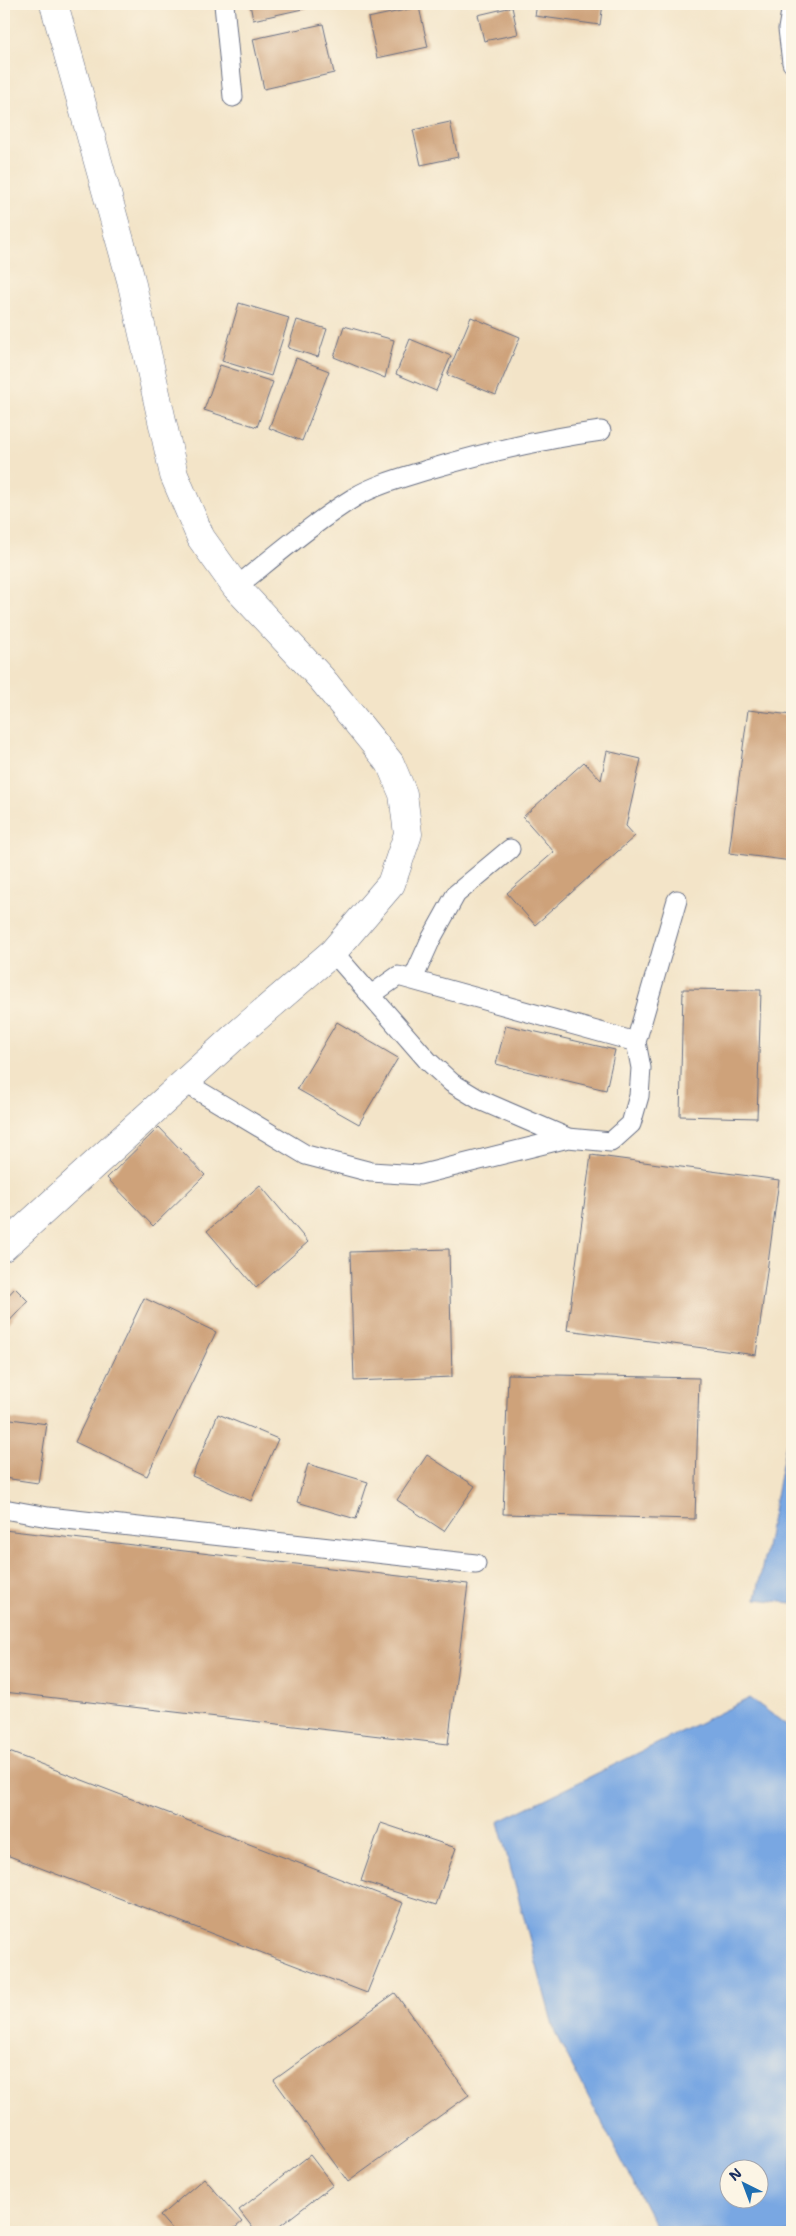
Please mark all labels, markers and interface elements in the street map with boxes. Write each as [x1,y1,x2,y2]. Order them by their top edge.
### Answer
north arrow [718,2158,768,2208]
text: N [725,2164,745,2185]

